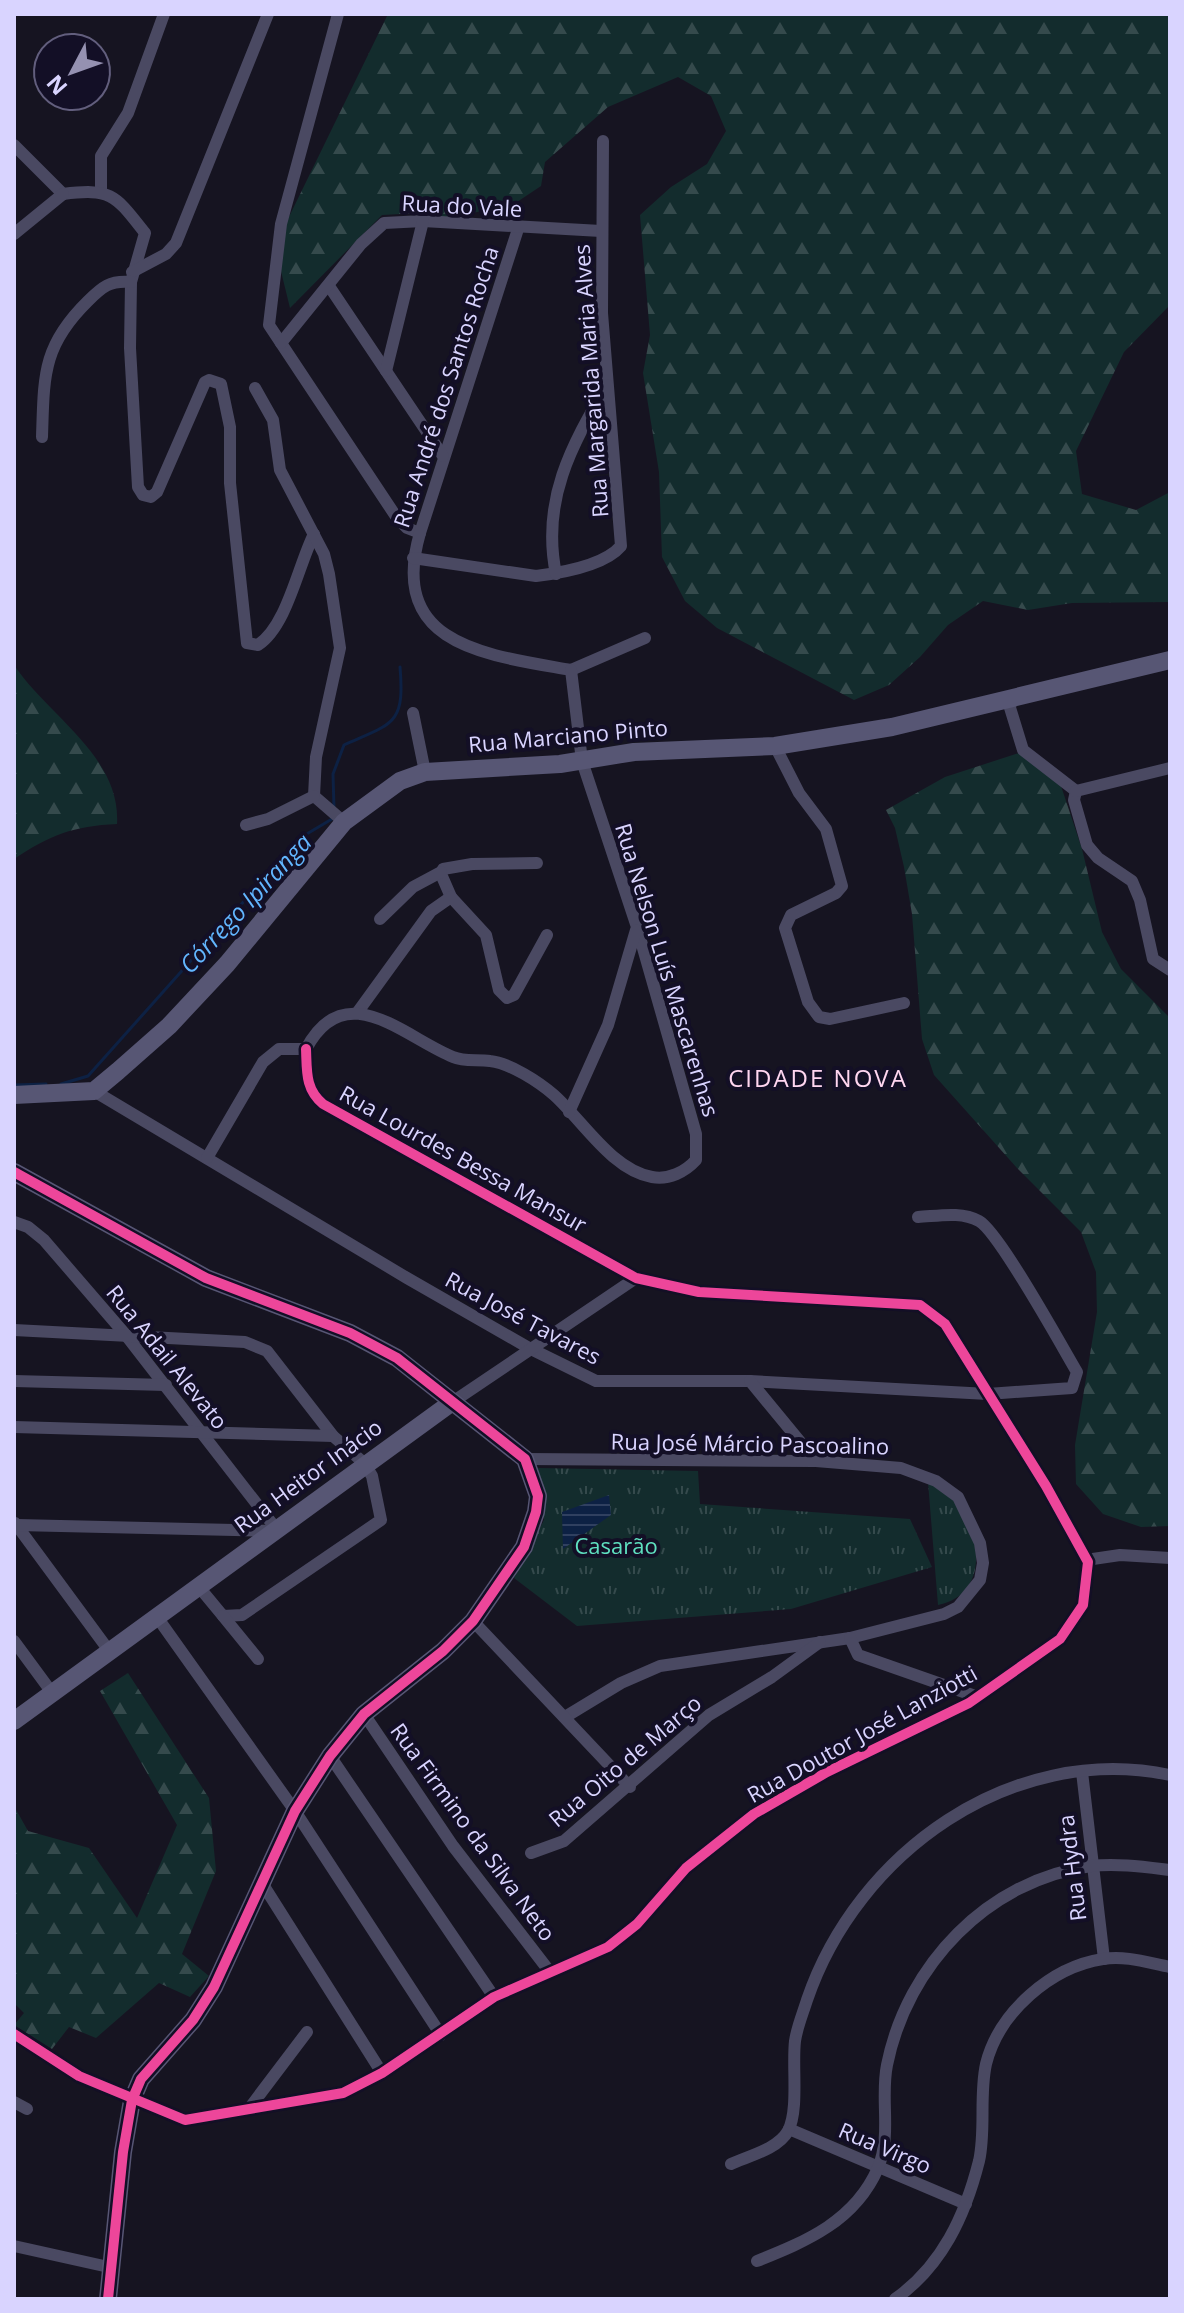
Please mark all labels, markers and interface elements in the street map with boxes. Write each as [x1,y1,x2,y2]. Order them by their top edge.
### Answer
north arrow [32,32,112,112]
text: N [39,69,73,102]
street label: Rua do Vale [401,187,523,223]
street label: Rua André dos Santos Rocha [385,242,505,531]
street label: Rua Margarida Maria Alves [565,243,615,519]
street label: Rua Marciano Pinto [467,711,669,759]
street label: Rua Nelson Luís Mascarenhas [609,819,727,1120]
water label: Córrego Ipiranga [171,826,319,980]
district label: CIDADE NOVA [728,1061,908,1094]
street label: Rua Lourdes Bessa Mansur [335,1078,592,1239]
street label: Rua José Tavares [440,1263,606,1371]
street label: Rua Adail Alevato [100,1278,235,1435]
street label: Rua Heitor Inácio [227,1411,387,1539]
street label: Rua José Márcio Pascoalino [611,1426,890,1460]
park label: Casarão [574,1530,658,1560]
street label: Rua Doutor José Lanziotti [741,1657,982,1809]
street label: Rua Oito de Março [542,1687,707,1833]
street label: Rua Firmino da Silva Neto [384,1716,563,1947]
street label: Rua Hydra [1050,1813,1092,1923]
street label: Rua Virgo [834,2114,936,2180]

